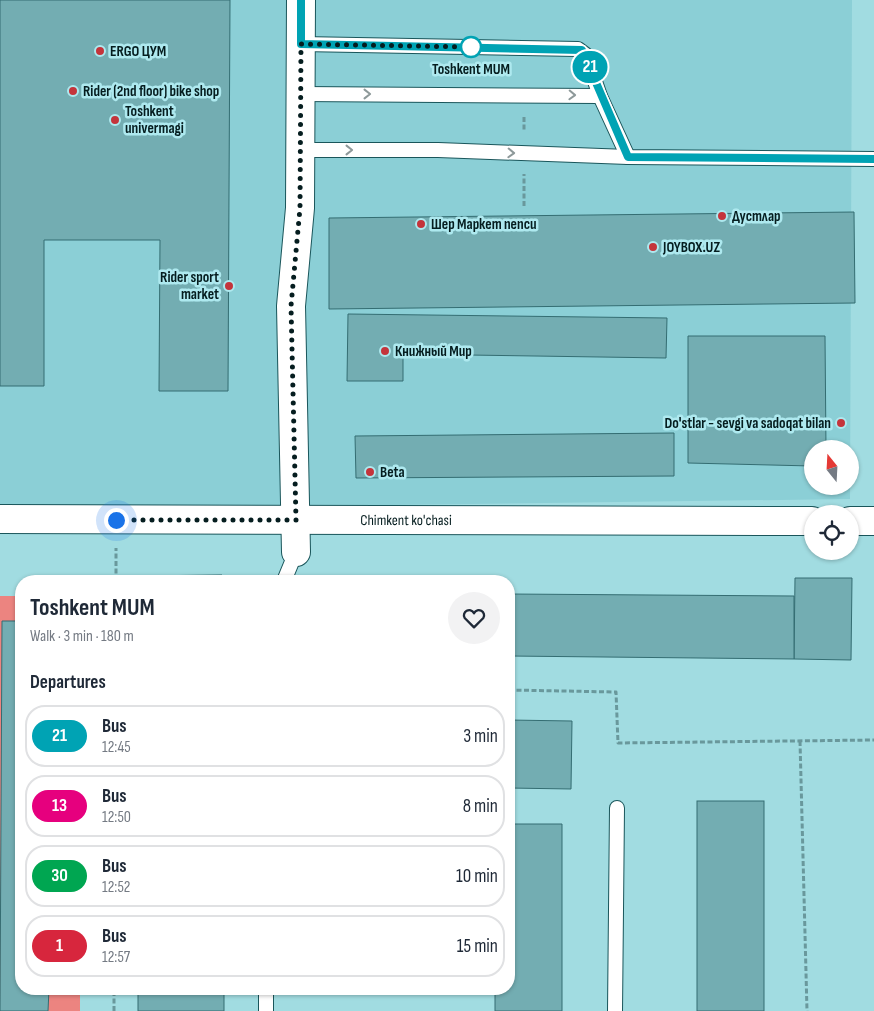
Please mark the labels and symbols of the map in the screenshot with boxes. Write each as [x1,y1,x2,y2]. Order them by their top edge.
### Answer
marker: Toshkent MUM [460,36,482,58]
place label: ERGO ЦУМ [110,42,166,61]
marker: ERGO ЦУМ [94,45,106,57]
line badge: 21 [568,51,612,83]
place label: Toshkent MUM [432,60,510,79]
place label: Rider (2nd floor) bike shop [83,82,219,101]
marker: Rider (2nd floor) bike shop [67,85,79,97]
one-way arrow [364,89,371,99]
one-way arrow [568,90,576,100]
place label: Toshkent univermagi [125,102,184,138]
marker: Toshkent univermagi [109,114,121,126]
one-way arrow [346,145,353,155]
one-way arrow [508,148,516,158]
place label: Дустлар [732,207,781,226]
marker: Дустлар [716,210,728,222]
place label: Шер Маркет пепси [431,215,537,234]
marker: Шер Маркет пепси [415,218,427,230]
place label: JOYBOX.UZ [662,238,720,257]
marker: JOYBOX.UZ [647,241,659,253]
place label: Rider sport market [160,268,219,304]
marker: Rider sport market [223,280,235,292]
place label: Книжный Мир [395,342,472,361]
marker: Книжный Мир [379,345,391,357]
place label: Do'stlar - sevgi va sadoqat bilan [664,414,831,433]
marker: Do'stlar - sevgi va sadoqat bilan [835,417,847,429]
north arrow [804,440,859,495]
place label: Beta [380,463,405,482]
marker: Beta [364,466,376,478]
your location [104,508,129,533]
street label: Chimkent ko'chasi [360,510,452,530]

